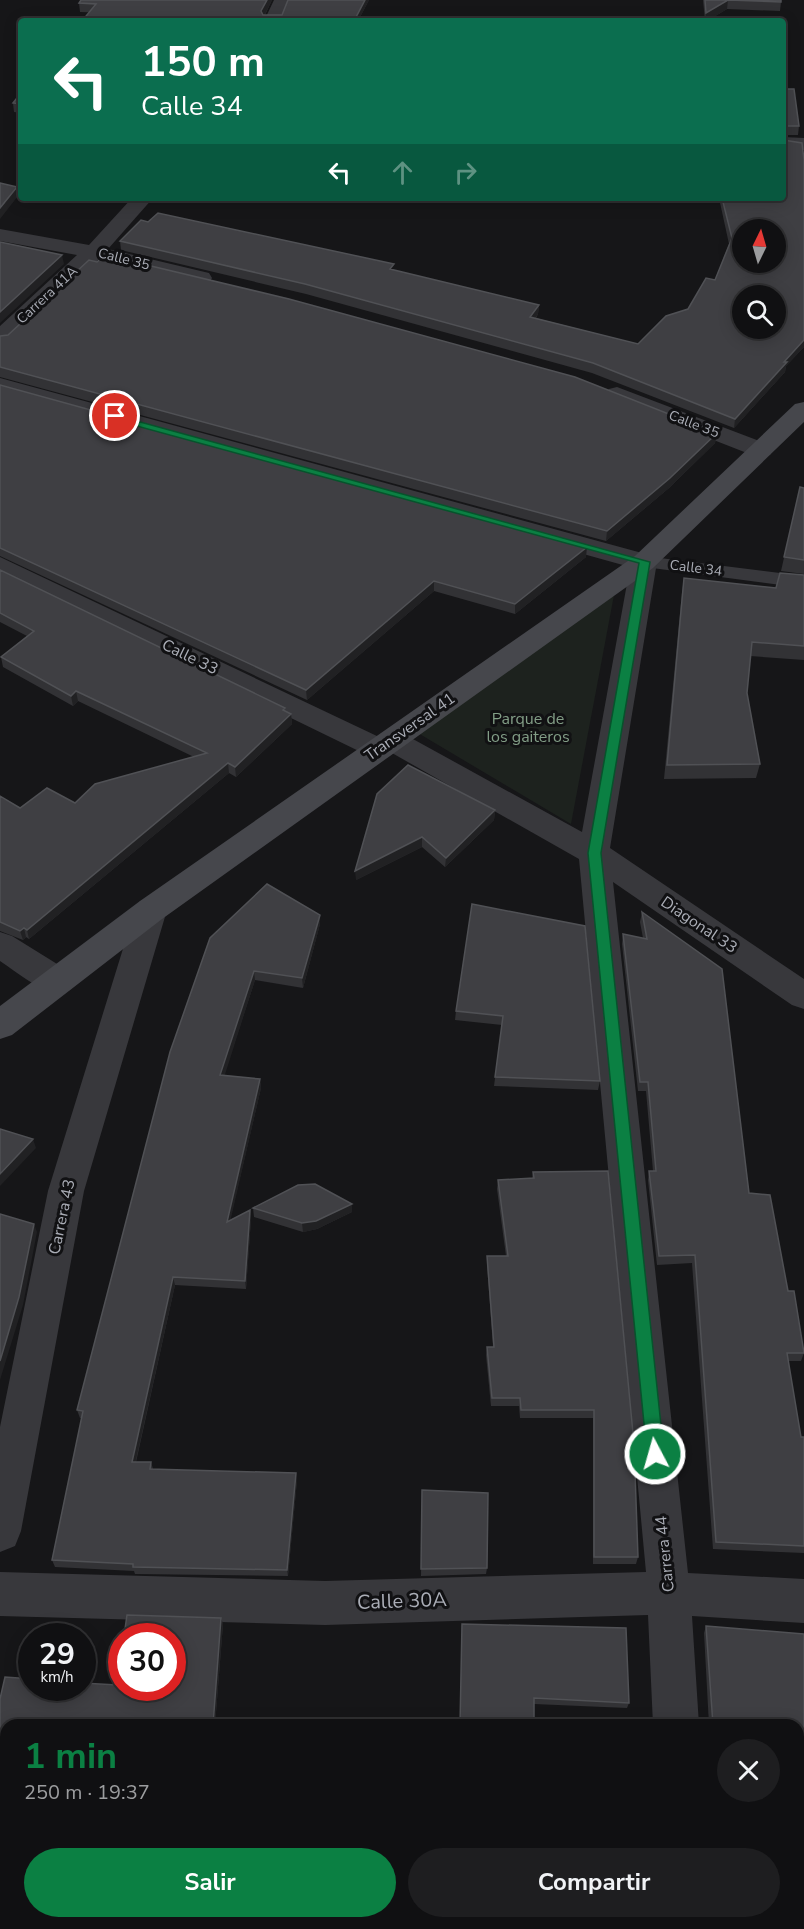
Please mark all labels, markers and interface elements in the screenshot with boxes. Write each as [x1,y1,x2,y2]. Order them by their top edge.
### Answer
text: 150 m [141,34,265,91]
icon: left [42,42,120,120]
text: Calle 34 [141,88,243,125]
icon: left [323,156,356,189]
icon: ahead [386,156,419,189]
icon: right [449,156,482,189]
north arrow [732,219,786,273]
map controls [732,219,786,339]
street label: Calle 35 [96,243,152,275]
street label: Carrera 41A [12,262,82,328]
button: search [732,285,786,339]
pin [89,390,140,441]
icon: arrive [98,399,131,432]
street label: Calle 35 [666,406,722,442]
street label: Calle 34 [669,555,723,581]
street label: Calle 33 [158,634,222,680]
street label: Transversal 41 [360,688,460,766]
park label: Parque de los gaiteros [486,708,570,748]
street label: Diagonal 33 [656,891,742,959]
street label: Carrera 43 [43,1177,81,1257]
position arrow [623,1422,687,1486]
street label: Carrera 44 [650,1515,680,1593]
street label: Calle 30A [357,1586,448,1616]
speed limit sign: 30 [108,1623,186,1701]
text: 29 [39,1634,75,1675]
text: km/h [40,1667,74,1687]
text: 1 min [24,1732,117,1781]
button: close [717,1739,780,1802]
text: 250 m · 19:37 [24,1779,150,1806]
button: Salir [24,1848,396,1917]
button: Compartir [408,1848,780,1917]

